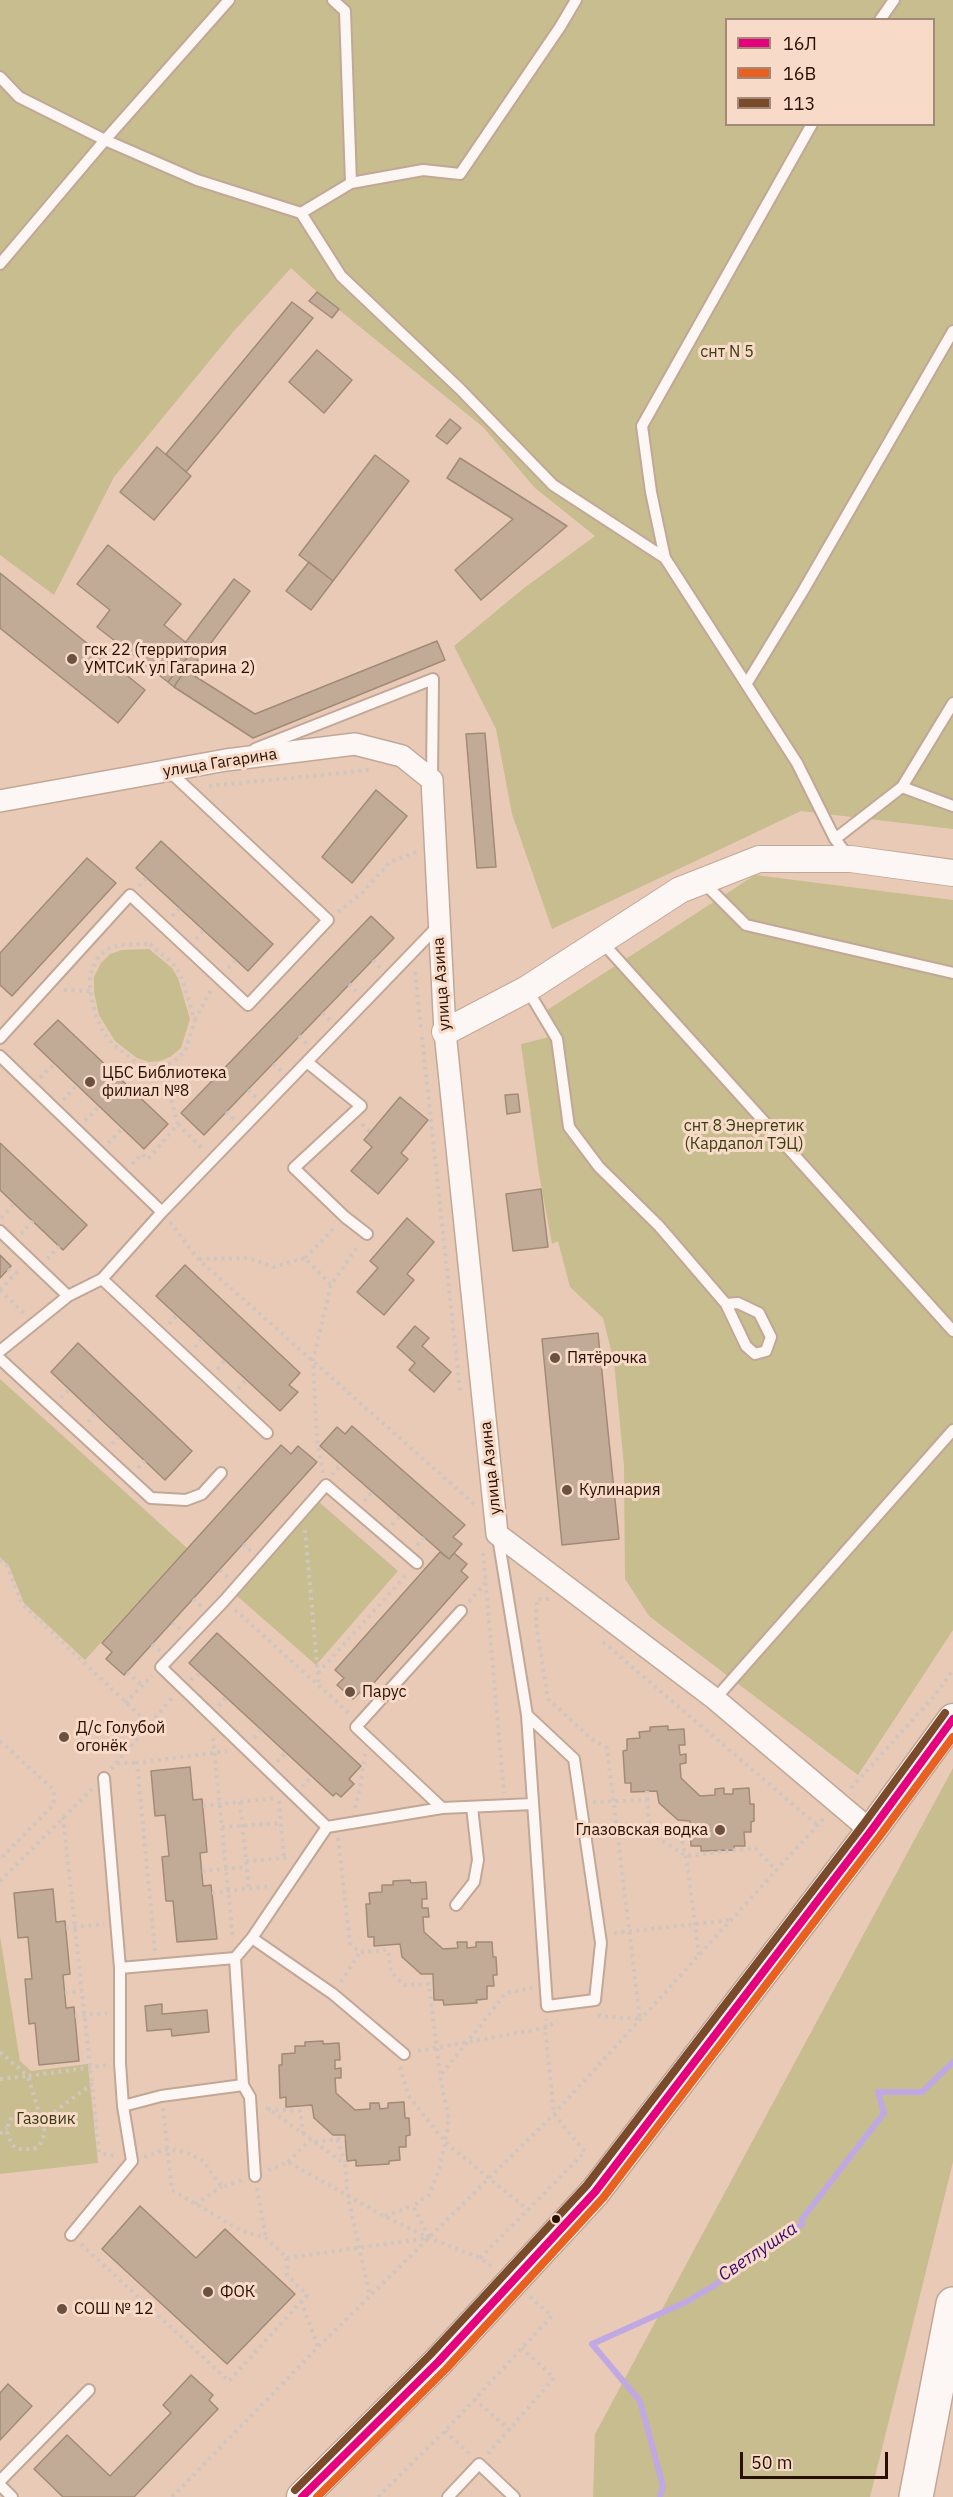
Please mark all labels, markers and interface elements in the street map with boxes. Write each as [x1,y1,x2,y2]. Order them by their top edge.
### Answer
legend [725,18,935,126]
text: 16Л [783,32,817,55]
text: 16В [783,62,816,85]
text: 113 [783,92,815,115]
park label: снт N 5 [700,342,754,362]
place label: гск 22 (территория УМТСиК ул Гагарина 2) [84,640,255,678]
marker: гск 22 (территория УМТСиК ул Гагарина 2) [65,652,79,666]
street label: улица Гагарина [162,745,278,781]
street label: улица Азина [429,937,455,1031]
place label: ЦБС Библиотека филиал №8 [102,1063,227,1101]
marker: ЦБС Библиотека филиал №8 [83,1075,97,1089]
park label: снт 8 Энергетик (Кардапол ТЭЦ) [684,1116,804,1154]
place label: Пятёрочка [567,1348,647,1368]
marker: Пятёрочка [548,1351,562,1365]
street label: улица Азина [477,1420,505,1516]
place label: Кулинария [579,1480,661,1500]
marker: Кулинария [560,1483,574,1497]
place label: Парус [362,1682,407,1702]
marker: Парус [343,1685,357,1699]
place label: Д/с Голубой огонёк [76,1718,165,1756]
marker: Д/с Голубой огонёк [57,1730,71,1744]
place label: Глазовская водка [576,1820,708,1840]
marker: Глазовская водка [713,1823,727,1837]
park label: Газовик [16,2109,76,2129]
unlabelled marker [550,2213,562,2225]
water label: Светлушка [715,2218,801,2286]
place label: ФОК [220,2282,255,2302]
marker: ФОК [201,2285,215,2299]
place label: СОШ № 12 [74,2299,154,2319]
marker: СОШ № 12 [55,2302,69,2316]
scale bar [743,2440,892,2478]
text: 50 m [751,2451,793,2474]

